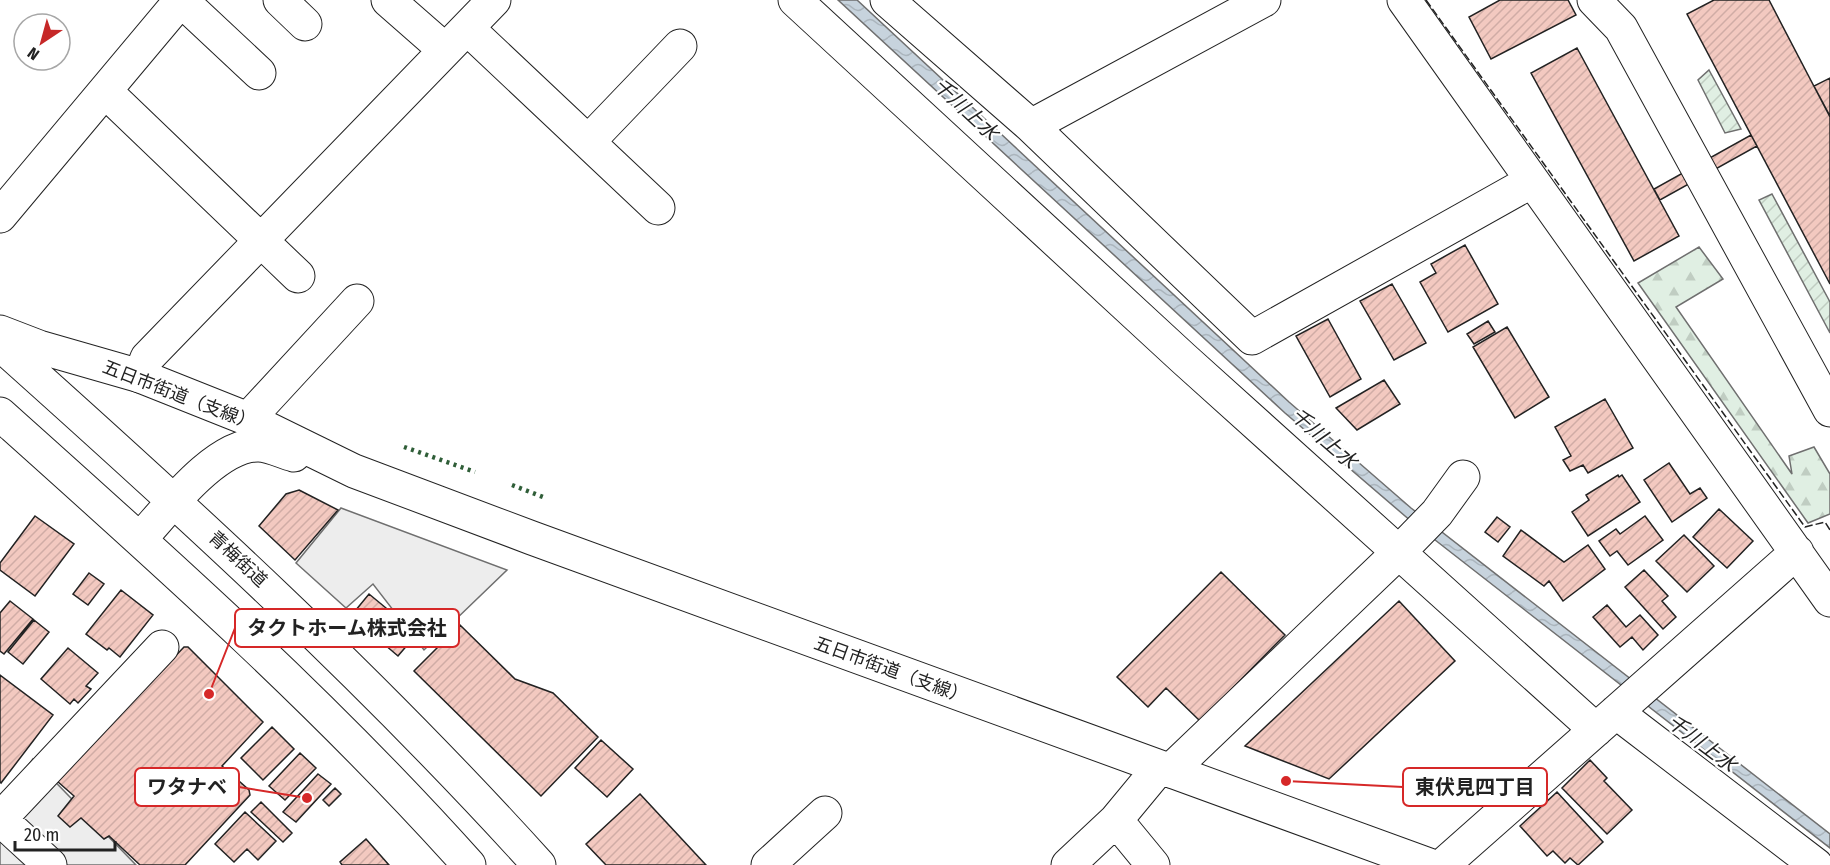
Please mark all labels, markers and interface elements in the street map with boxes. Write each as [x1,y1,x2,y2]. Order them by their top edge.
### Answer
north arrow [12,12,72,72]
text: N [24,43,43,64]
water label: 千川上水 [929,73,1005,146]
street label: 五日市街道（支線） [99,356,259,434]
water label: 千川上水 [1286,403,1364,475]
street label: 青梅街道 [204,526,272,592]
callout: タクトホーム株式会社 [235,609,459,647]
text: タクトホーム株式会社 [247,616,447,640]
street label: 五日市街道（支線） [811,632,971,708]
water label: 千川上水 [1663,709,1743,778]
callout: ワタナベ [135,768,239,806]
callout: 東伏見四丁目 [1403,768,1547,806]
text: ワタナベ [147,775,227,799]
text: 東伏見四丁目 [1415,775,1535,799]
scale bar [15,814,116,852]
text: 20 m [24,824,59,846]

